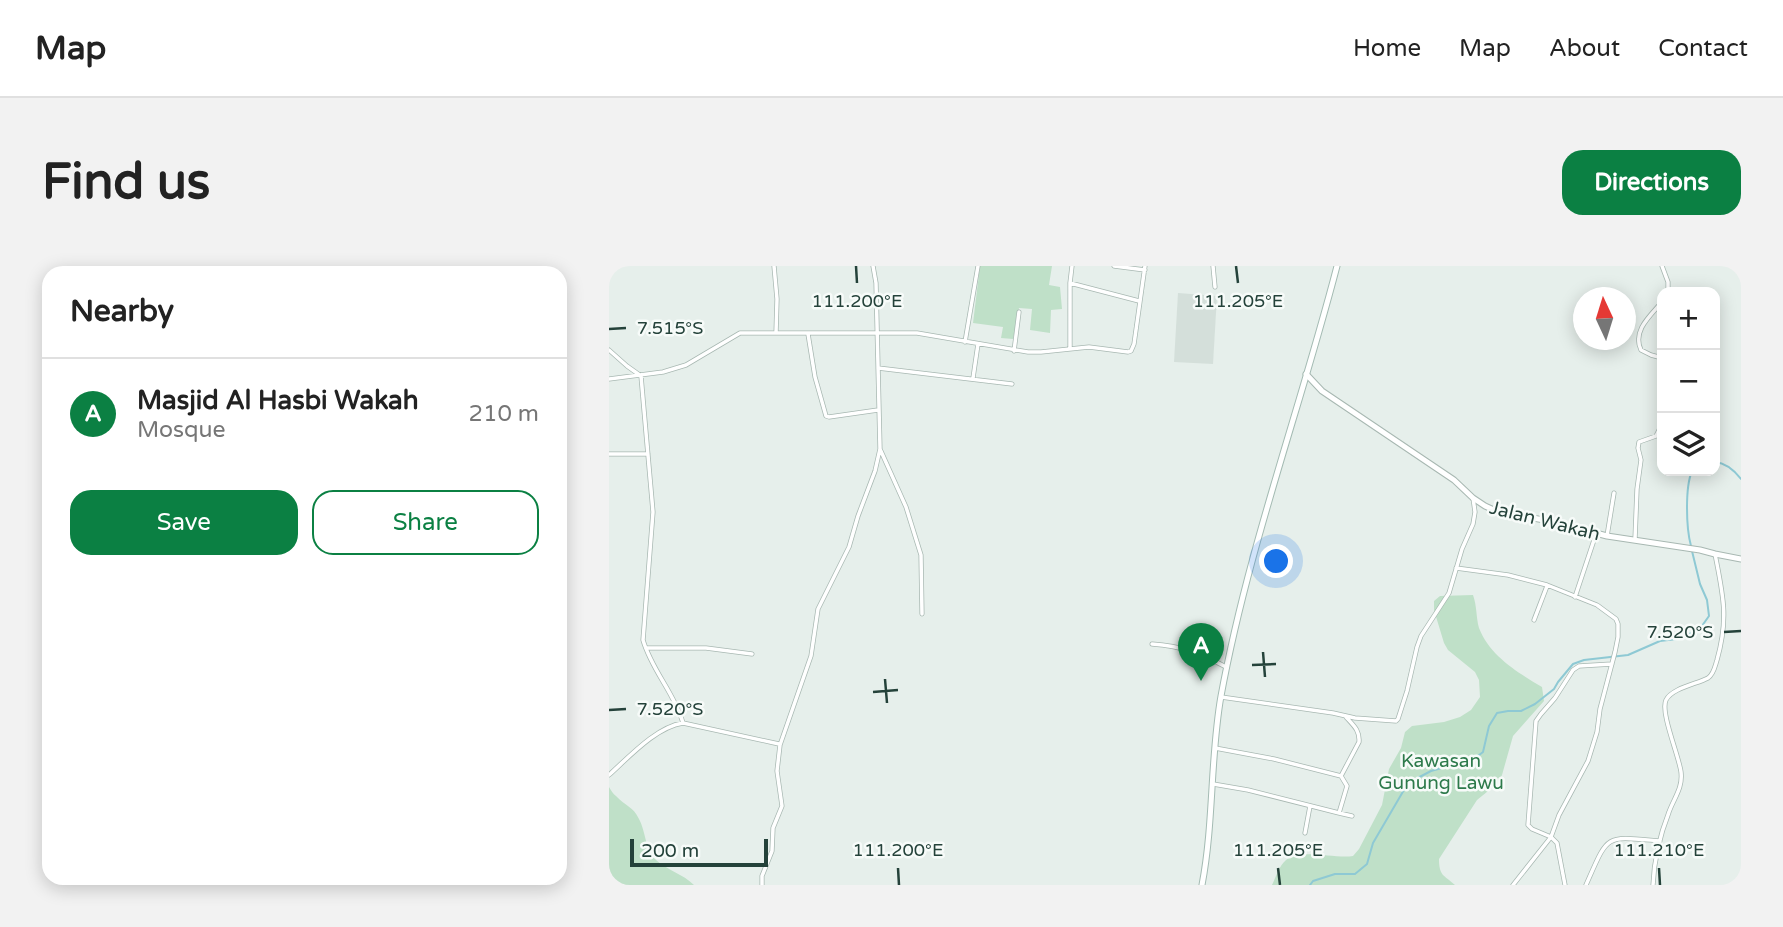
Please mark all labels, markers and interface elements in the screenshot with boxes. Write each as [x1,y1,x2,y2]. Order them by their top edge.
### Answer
text: Map [35,29,106,68]
text: Home [1353,34,1421,63]
text: Map [1459,34,1511,63]
text: About [1549,34,1620,63]
text: Contact [1658,34,1748,63]
button: Directions [1562,150,1741,215]
text: Find us [42,153,210,212]
north arrow [1573,287,1636,350]
map controls [1657,287,1720,476]
button: + [1657,287,1720,350]
text: 111.200°E [812,290,902,312]
text: 111.205°E [1193,290,1283,312]
text: Nearby [70,293,174,330]
text: 7.515°S [637,317,703,339]
button: − [1657,350,1720,413]
text: Masjid Al Hasbi Wakah [137,385,419,416]
text: A [84,400,102,428]
text: 210 m [469,400,539,428]
button: layers [1657,413,1720,476]
text: Mosque [137,416,225,444]
button: Save [70,490,298,555]
button: Share [312,490,539,555]
street label: Jalan Wakah [1487,497,1602,545]
your location [1259,544,1293,578]
text: 7.520°S [1647,621,1713,643]
pin: A [1178,623,1224,681]
text: 7.520°S [637,698,703,720]
park label: Kawasan Gunung Lawu [1378,750,1504,794]
scale bar [630,836,768,868]
text: 111.200°E [853,839,943,861]
text: 111.205°E [1233,839,1323,861]
text: 111.210°E [1614,839,1704,861]
text: 200 m [641,840,699,862]

